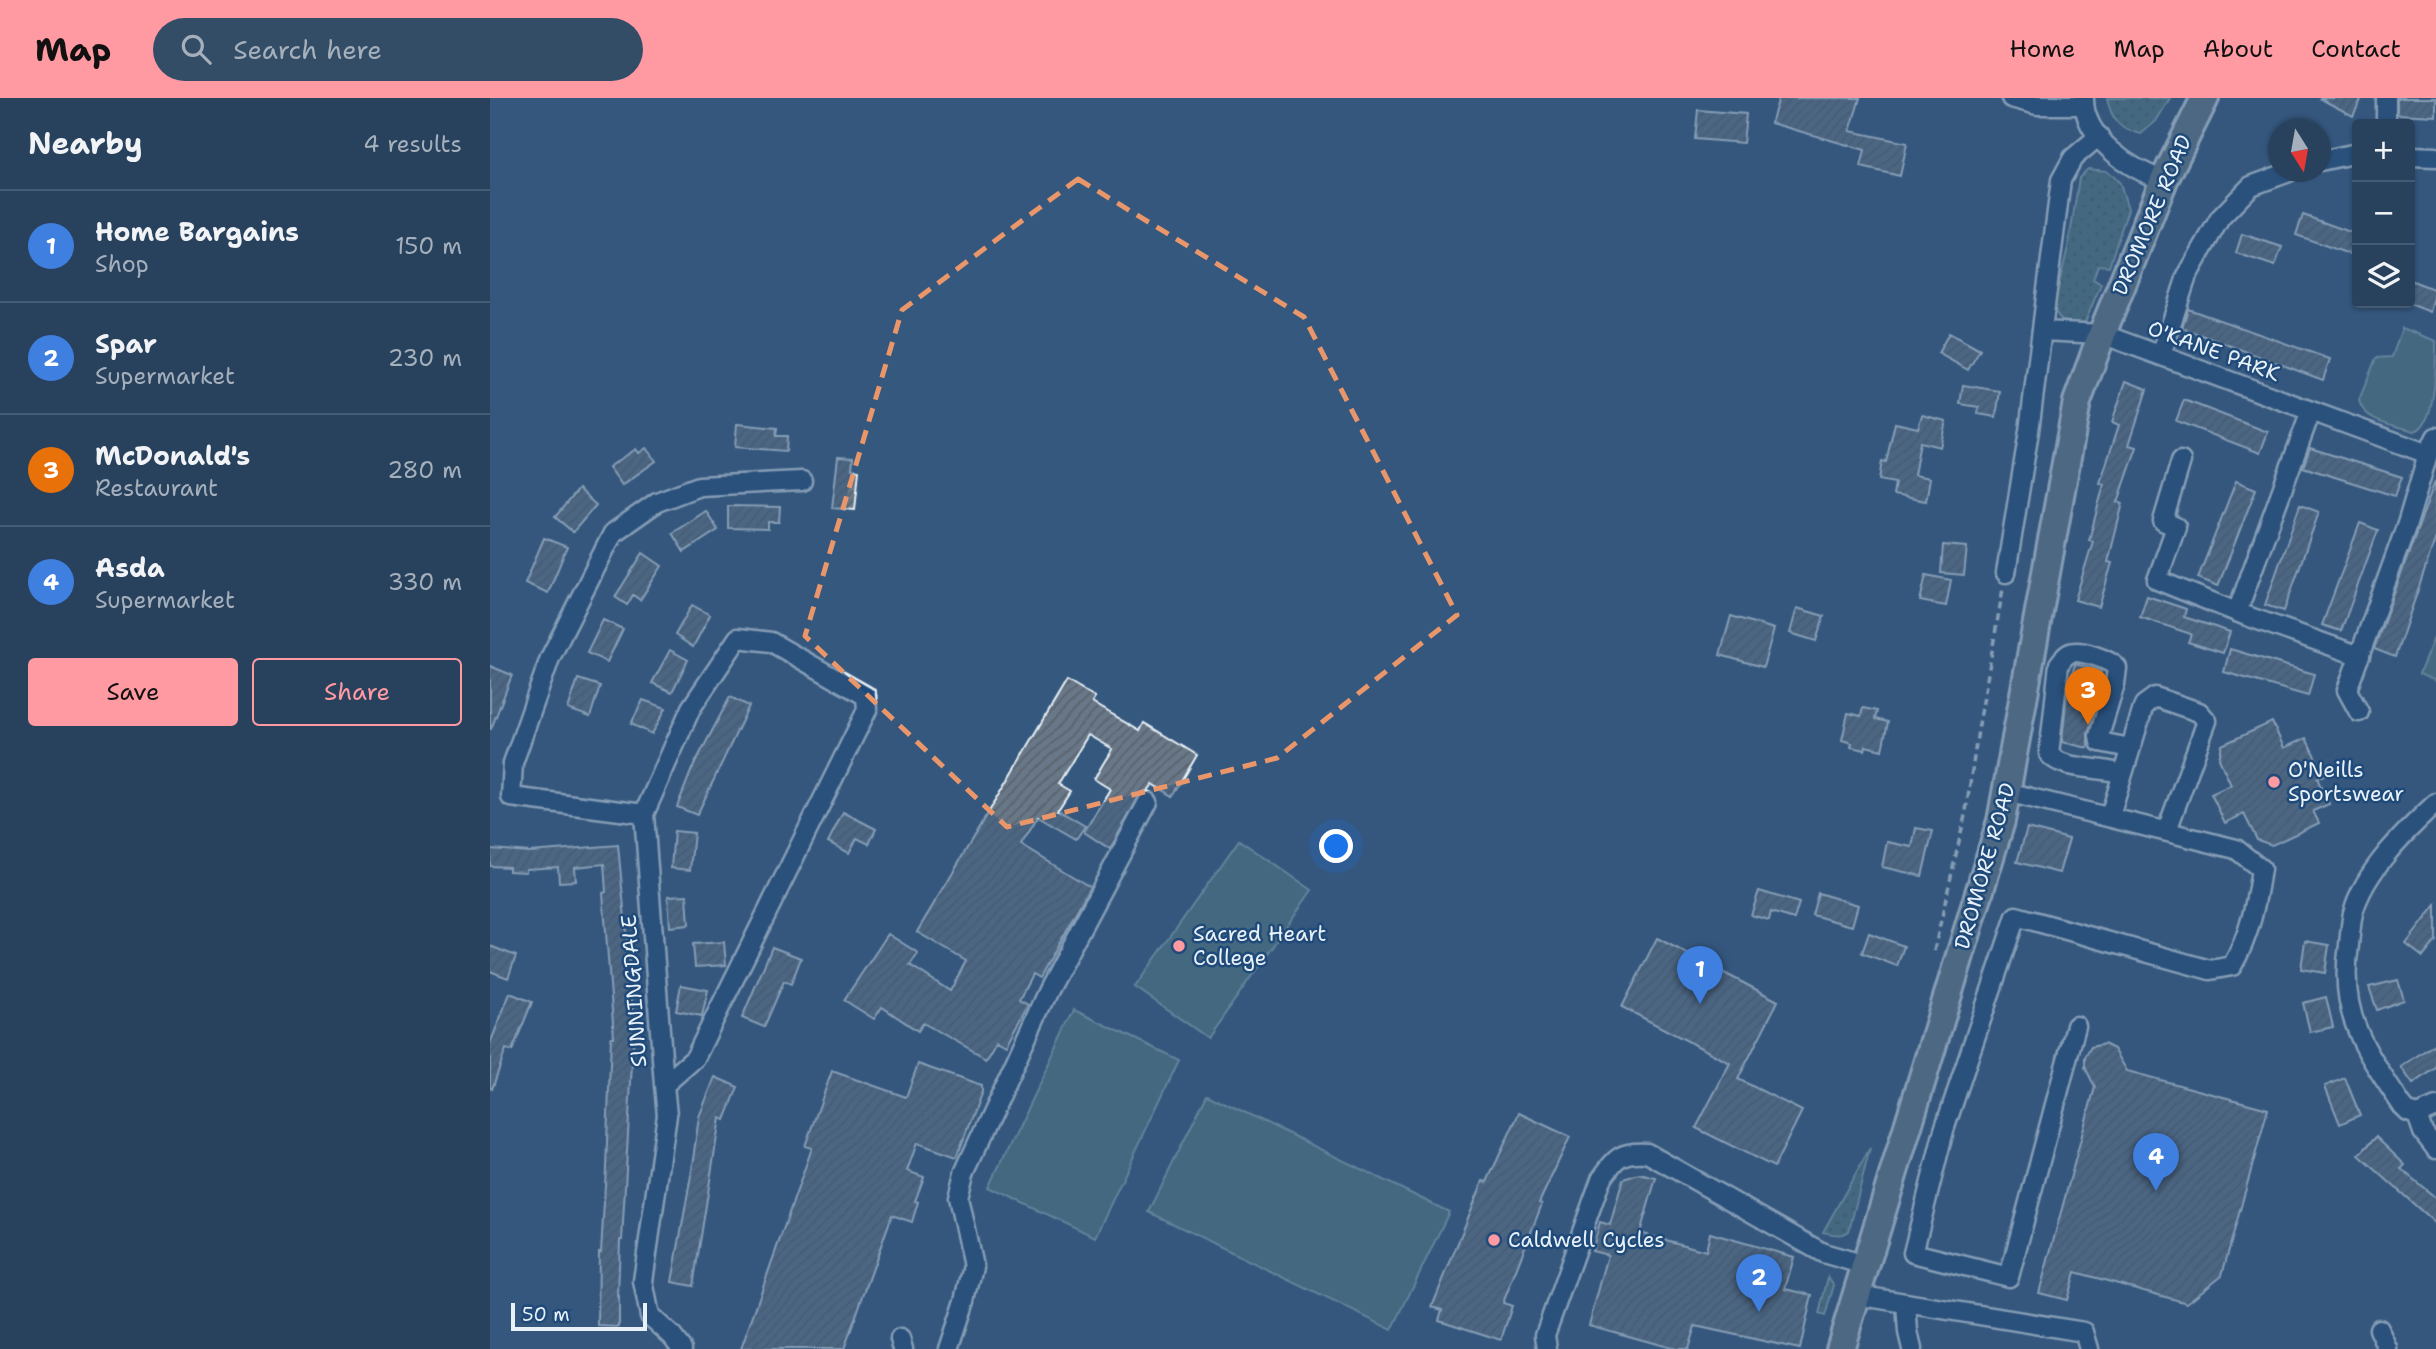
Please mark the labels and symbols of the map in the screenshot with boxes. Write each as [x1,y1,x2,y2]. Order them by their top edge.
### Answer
north arrow [2268,119,2331,182]
street label: DROMORE ROAD [2106,131,2198,299]
street label: O'KANE PARK [2144,314,2284,388]
pin: 3 [2065,667,2111,725]
place label: O'Neills Sportswear [2288,756,2404,808]
marker: O'Neills Sportswear [2266,774,2282,790]
street label: DROMORE ROAD [1948,780,2022,952]
your location [1319,829,1353,863]
street label: SUNNINGDALE [615,914,653,1068]
place label: Sacred Heart College [1193,920,1326,972]
marker: Sacred Heart College [1171,938,1187,954]
pin: 1 [1677,946,1723,1004]
pin: 4 [2133,1133,2179,1191]
place label: Caldwell Cycles [1508,1226,1665,1254]
marker: Caldwell Cycles [1486,1232,1502,1248]
pin: 2 [1736,1254,1782,1312]
scale bar [511,1300,648,1332]

